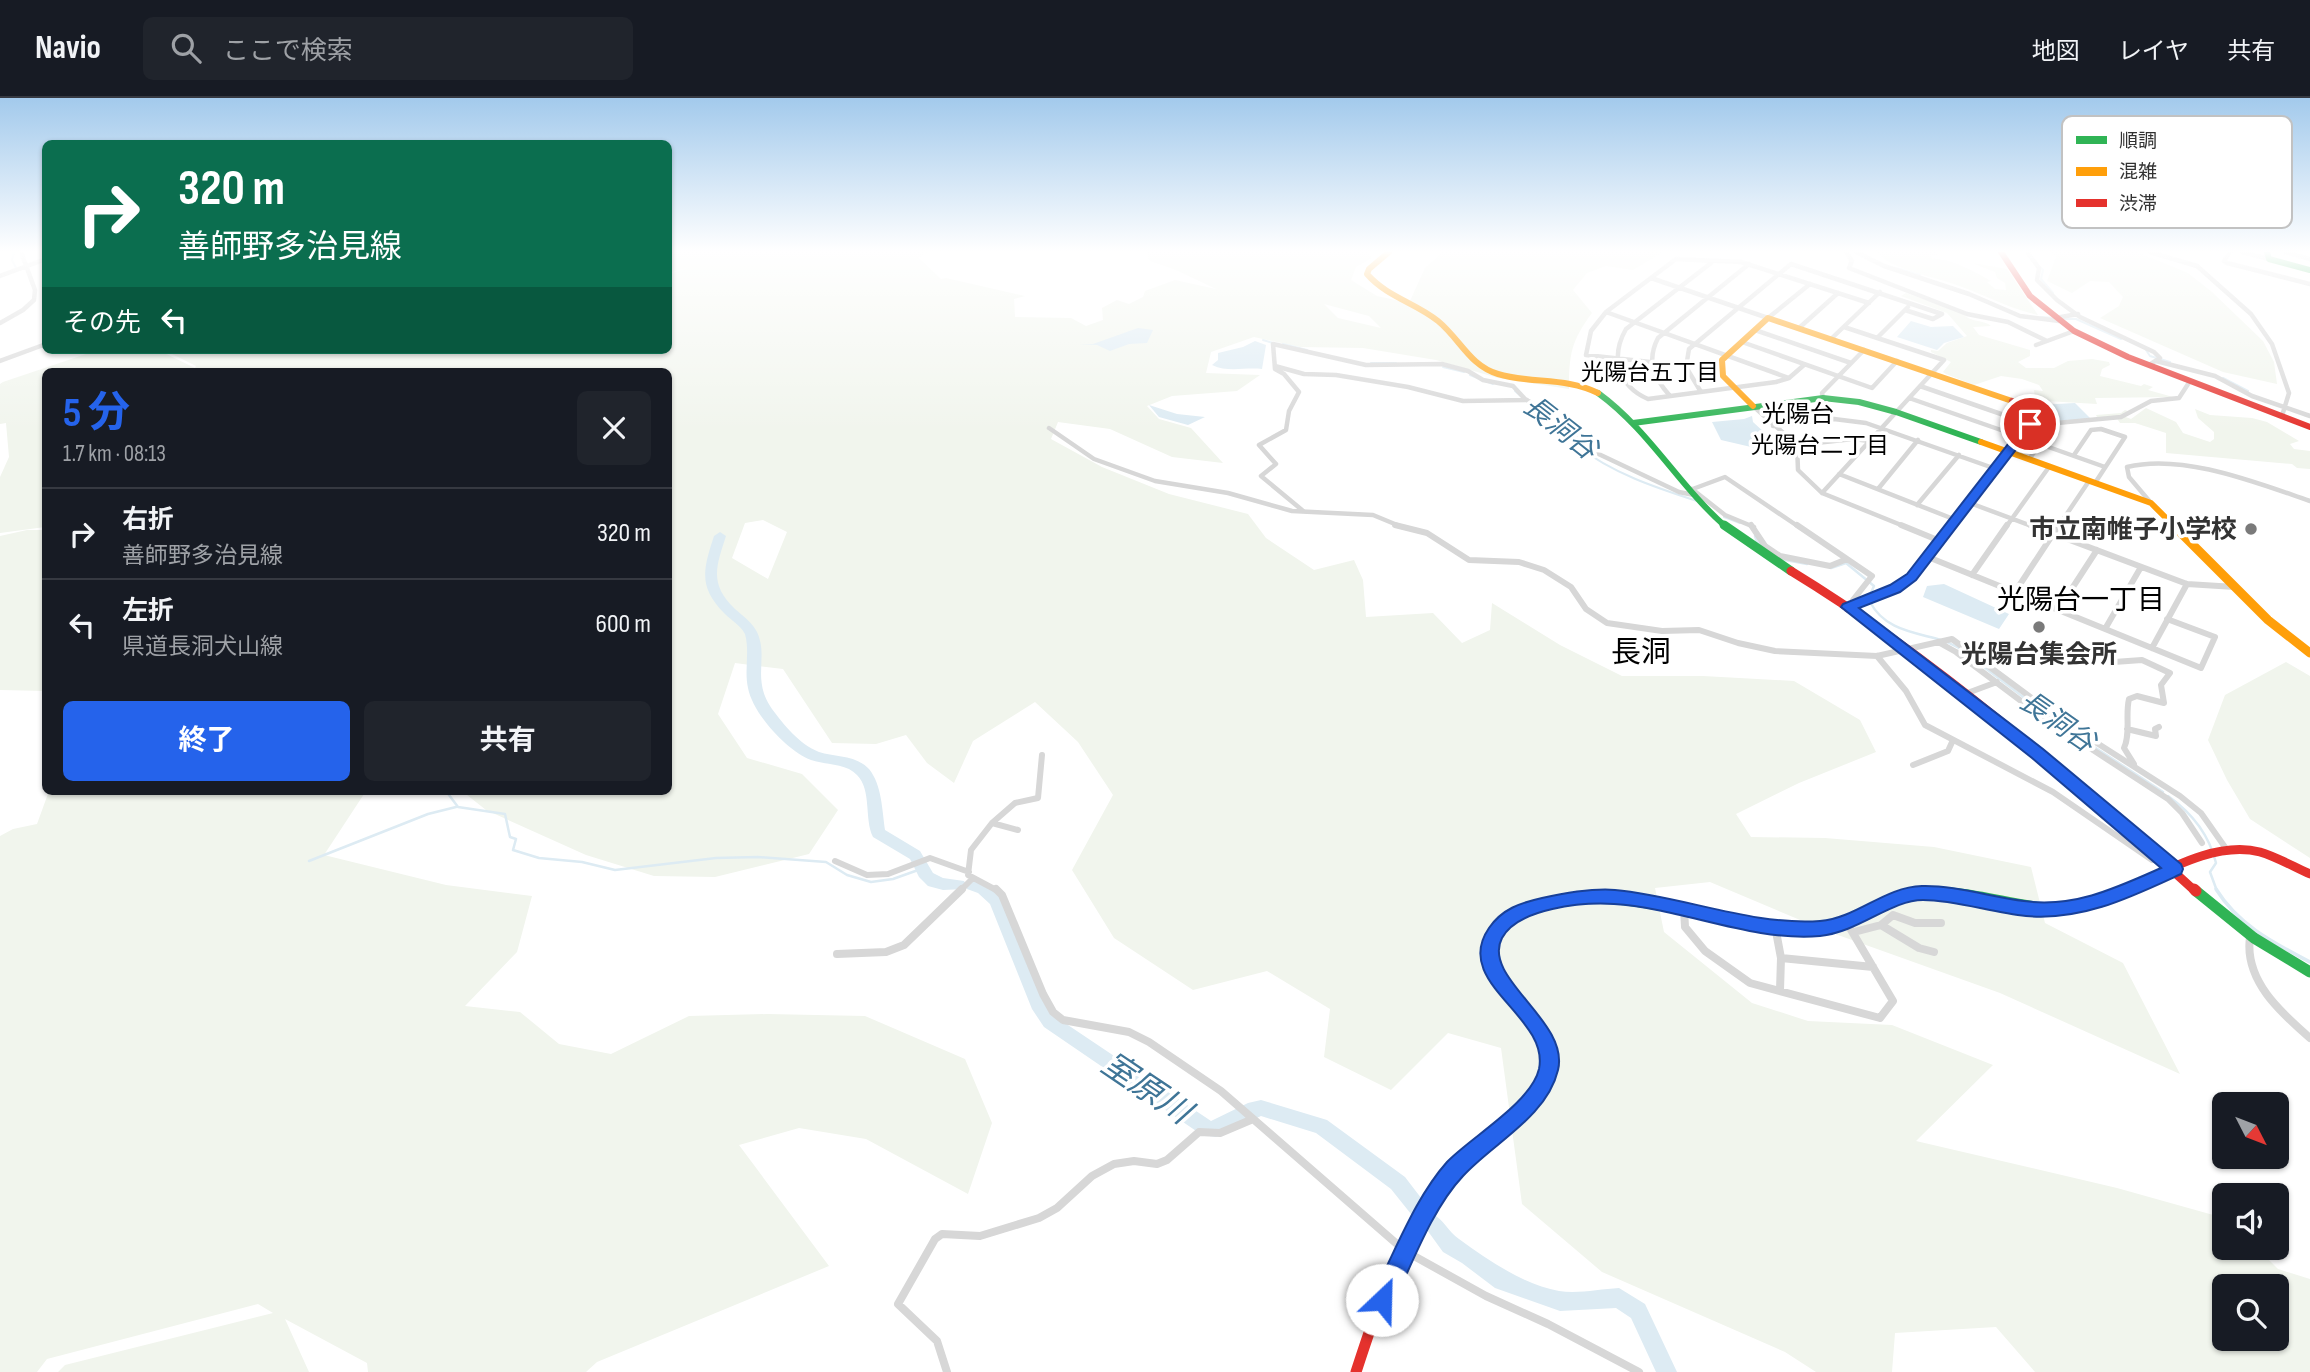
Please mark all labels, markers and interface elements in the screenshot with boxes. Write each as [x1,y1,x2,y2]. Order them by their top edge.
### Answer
search box [143,17,633,80]
text: Navio [35,28,101,68]
icon: search [167,29,205,67]
text: ここで検索 [223,36,353,67]
text: 地図 [2032,37,2080,66]
text: レイヤ [2118,37,2189,66]
text: 共有 [2227,37,2275,66]
legend [2062,116,2292,228]
text: 順調 [2119,130,2157,153]
text: 320 m [178,160,285,219]
text: 混雑 [2119,161,2157,184]
icon: right [63,168,154,259]
text: 渋滞 [2119,193,2157,216]
text: 善師野多治見線 [178,228,402,267]
icon: left [155,301,193,339]
text: その先 [63,308,141,339]
district label: 光陽台五丁目 [1581,359,1719,387]
text: 5 分 [63,388,130,439]
water label: 長洞谷 [1517,389,1605,468]
button: close [577,391,651,465]
pin [2000,394,2060,454]
district label: 光陽台 [1762,400,1834,429]
icon: arrive [2011,405,2049,443]
district label: 光陽台二丁目 [1751,432,1889,460]
text: 1.7 km · 08:13 [63,440,166,468]
text: 右折 [122,505,174,536]
icon: right [63,515,101,553]
place label: 市立南帷子小学校 [2029,515,2237,546]
text: 320 m [597,518,651,549]
marker: 市立南帷子小学校 [2243,521,2259,537]
text: 善師野多治見線 [122,542,283,570]
district label: 光陽台一丁目 [1997,584,2165,617]
text: 左折 [122,596,174,627]
icon: left [63,606,101,644]
text: 600 m [596,609,651,640]
marker: 光陽台集会所 [2031,619,2047,635]
text: 県道長洞犬山線 [122,633,283,661]
district label: 長洞 [1611,635,1671,671]
place label: 光陽台集会所 [1961,640,2117,671]
water label: 長洞谷 [2013,685,2103,761]
button: 終了 [63,701,350,781]
button: 共有 [364,701,651,781]
water label: 室原川 [1094,1044,1201,1135]
north arrow [2212,1092,2289,1169]
map controls [2212,1092,2289,1351]
button: sound [2212,1183,2289,1260]
position arrow [1345,1263,1419,1337]
button: search [2212,1274,2289,1351]

